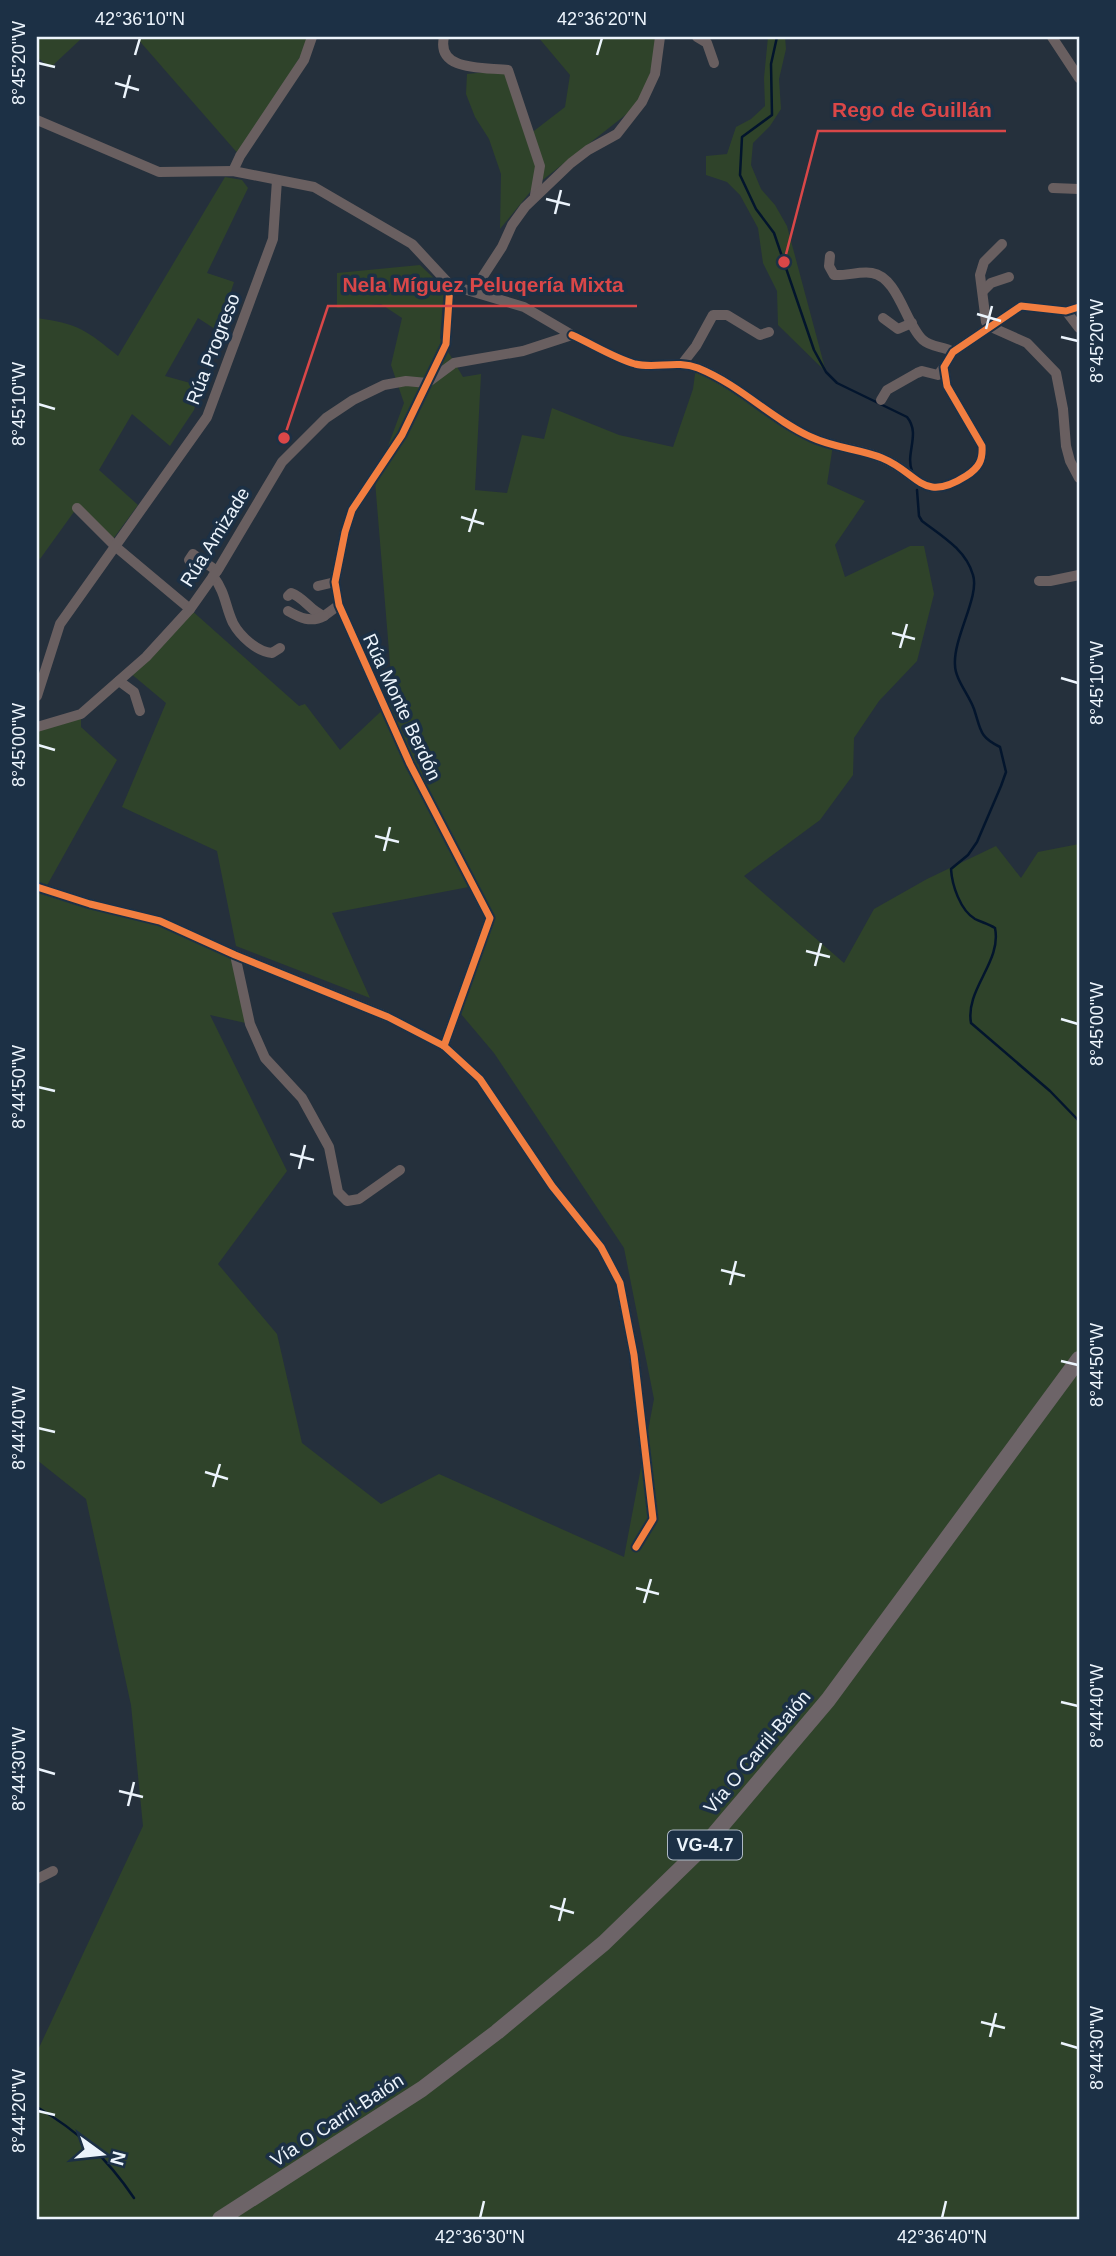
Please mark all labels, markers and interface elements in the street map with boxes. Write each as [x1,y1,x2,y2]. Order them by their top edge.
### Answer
text: 42°36'10"N [95,9,185,29]
text: 42°36'20"N [557,9,647,29]
text: 8°45'20"W [9,21,29,105]
callout: Rego de Guillán [818,89,1006,131]
text: Rego de Guillán [832,98,992,121]
callout: Nela Míguez Peluqería Mixta [328,264,637,306]
text: Nela Míguez Peluqería Mixta [342,273,624,296]
street label: Rúa Progreso [182,291,244,407]
text: 8°45'20"W [1087,299,1107,383]
text: 8°45'10"W [9,362,29,446]
street label: Rúa Amizade [176,484,254,590]
street label: Rúa Monte Berdón [359,630,445,784]
text: 8°45'10"W [1087,641,1107,725]
text: 8°45'00"W [9,703,29,787]
text: 8°45'00"W [1087,982,1107,1066]
text: 8°44'50"W [9,1045,29,1129]
text: 8°44'50"W [1087,1323,1107,1407]
text: 8°44'40"W [9,1386,29,1470]
text: 8°44'40"W [1087,1664,1107,1748]
street label: Vía O Carril-Baión [699,1686,815,1818]
text: 8°44'30"W [9,1727,29,1811]
road number: VG-4.7 [668,1830,742,1859]
text: 8°44'30"W [1087,2006,1107,2090]
text: 8°44'20"W [9,2069,29,2153]
street label: Vía O Carril-Baión [267,2069,407,2171]
north arrow [66,2120,136,2190]
text: N [106,2149,130,2168]
text: 42°36'30"N [435,2227,525,2247]
text: 42°36'40"N [897,2227,987,2247]

